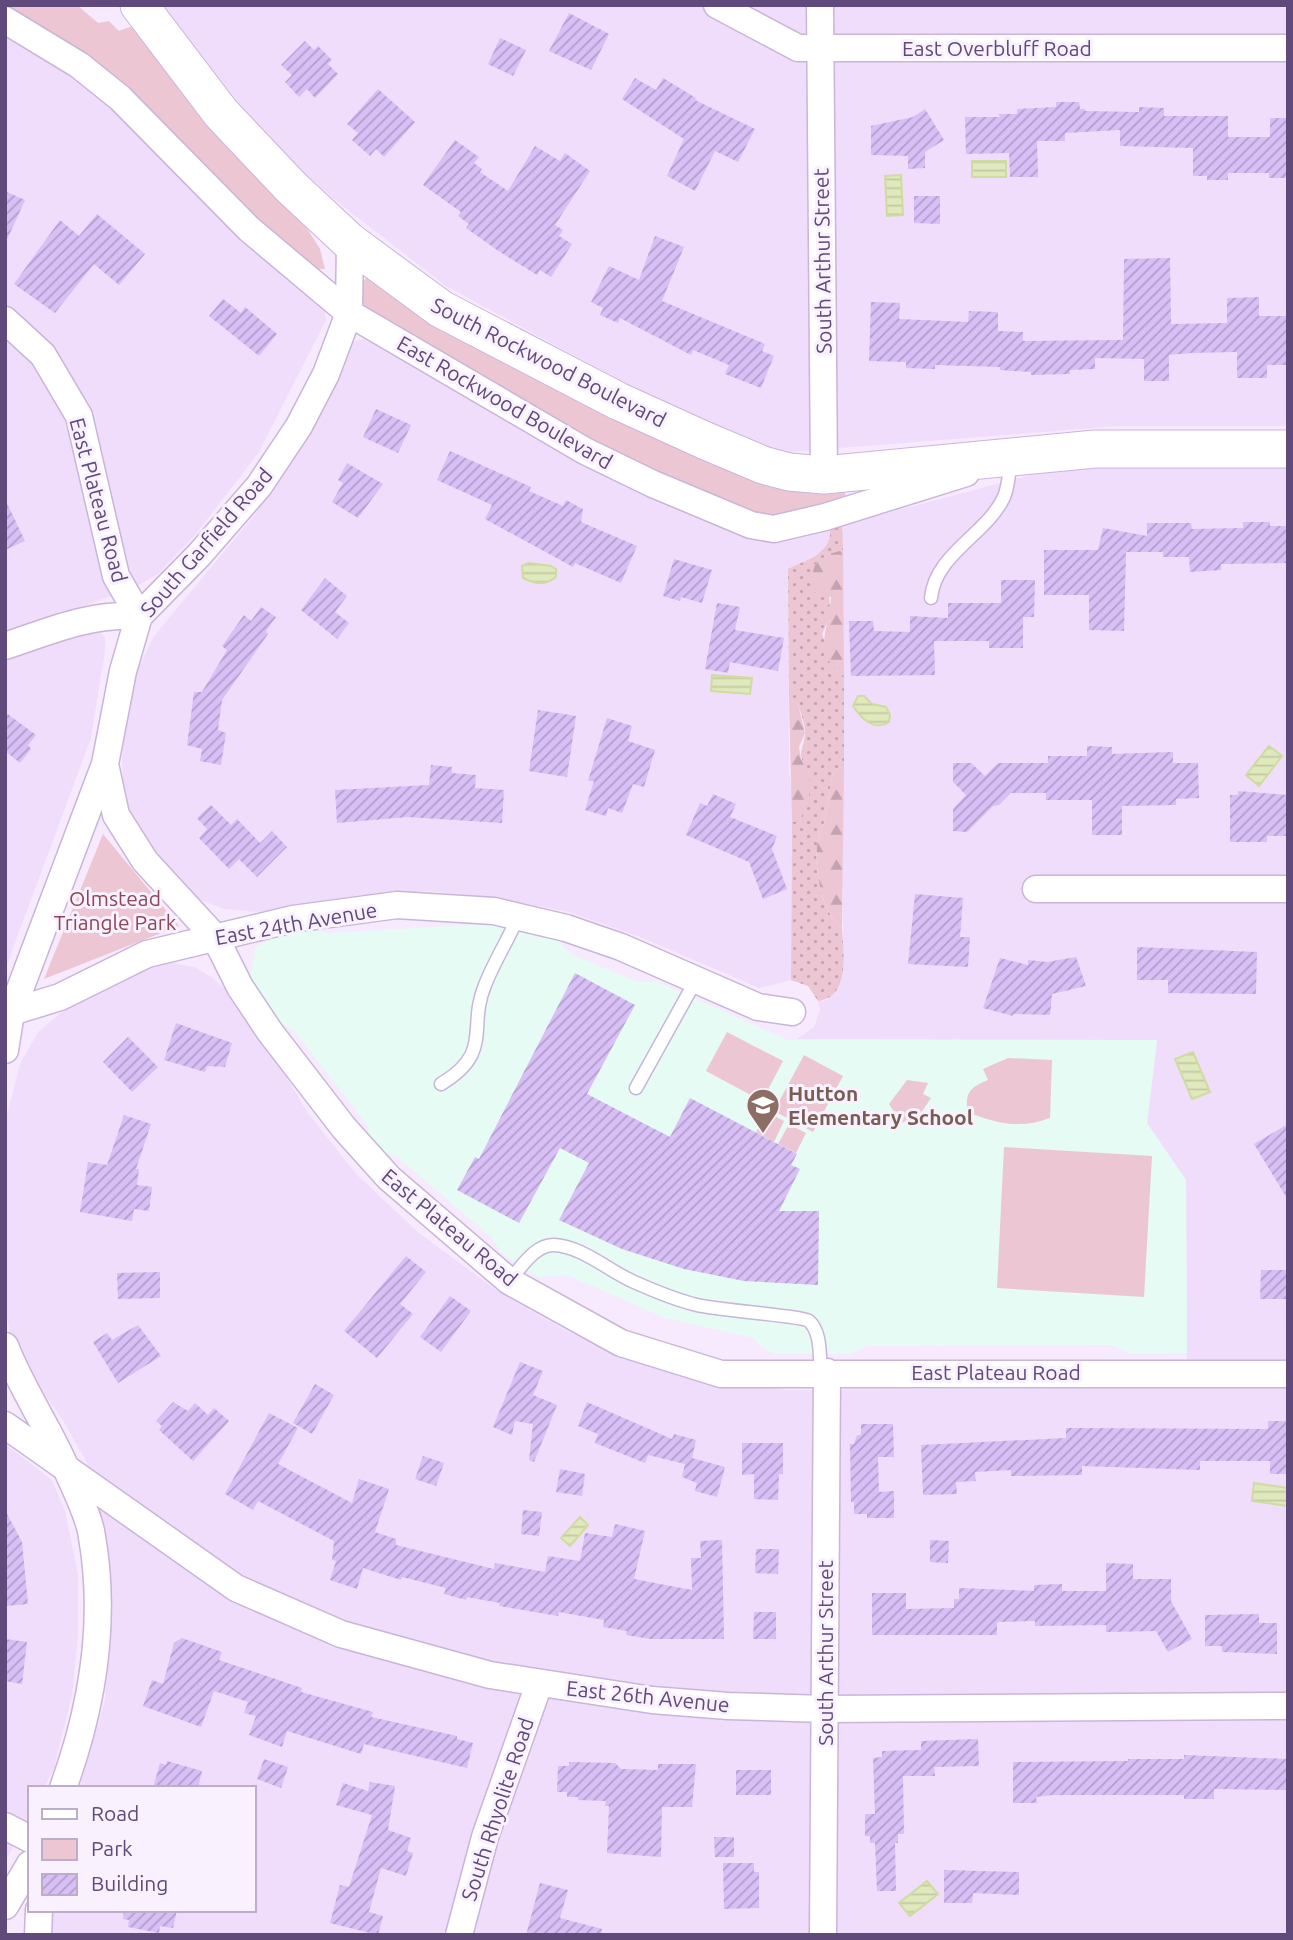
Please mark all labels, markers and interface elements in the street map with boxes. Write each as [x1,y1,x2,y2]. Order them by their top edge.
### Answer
street label: East Overbluff Road [902,36,1092,60]
street label: South Arthur Street [808,168,836,354]
street label: South Rockwood Boulevard [428,292,670,432]
street label: East Rockwood Boulevard [393,331,617,473]
street label: East Plateau Road [65,415,133,585]
street label: South Garfield Road [135,463,277,621]
park label: Olmstead Triangle Park [54,886,177,934]
street label: East 24th Avenue [213,897,379,949]
place label: Hutton Elementary School [788,1081,973,1129]
school or university icon: Hutton Elementary School [744,1086,782,1135]
street label: East Plateau Road [377,1163,523,1291]
street label: East Plateau Road [911,1360,1081,1384]
street label: South Arthur Street [813,1560,837,1746]
street label: East 26th Avenue [565,1675,731,1717]
street label: South Rhyolite Road [456,1714,538,1904]
legend [28,1786,256,1912]
text: Road [91,1801,139,1825]
text: Park [91,1836,133,1860]
text: Building [91,1871,168,1895]

